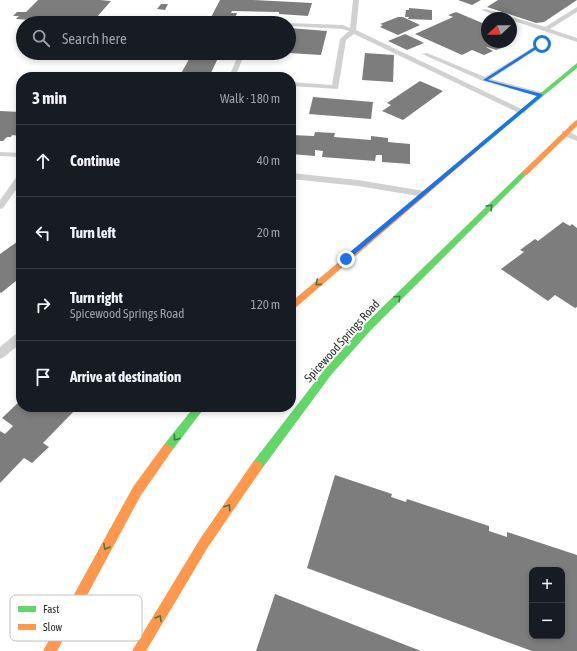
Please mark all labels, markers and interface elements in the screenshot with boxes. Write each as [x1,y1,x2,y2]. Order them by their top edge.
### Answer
north arrow [481,12,517,48]
search box [16,16,296,60]
icon: search [30,27,52,49]
text: Search here [62,30,127,47]
route start [533,35,551,53]
text: 3 min [32,88,67,108]
text: Walk · 180 m [220,91,280,106]
icon: ahead [32,150,54,172]
text: Continue [70,152,120,169]
text: 40 m [257,153,280,168]
one-way arrow [485,204,493,212]
icon: left [32,222,54,244]
text: Turn left [70,224,116,241]
text: 20 m [257,225,280,240]
route end [337,250,355,268]
one-way arrow [316,278,323,285]
text: Turn right [70,289,123,306]
icon: right [32,294,54,316]
one-way arrow [393,295,401,303]
text: 120 m [251,297,280,312]
street label: Spicewood Springs Road [301,297,383,385]
text: Spicewood Springs Road [70,306,185,321]
icon: arrive [32,366,54,388]
text: Arrive at destination [70,368,181,385]
one-way arrow [174,433,181,440]
one-way arrow [223,504,231,511]
one-way arrow [104,543,111,550]
map controls [529,567,565,639]
button: + [529,567,565,603]
legend [10,595,142,641]
text: Fast [43,603,59,615]
button: − [529,603,565,639]
one-way arrow [154,615,162,622]
text: Slow [43,621,62,633]

